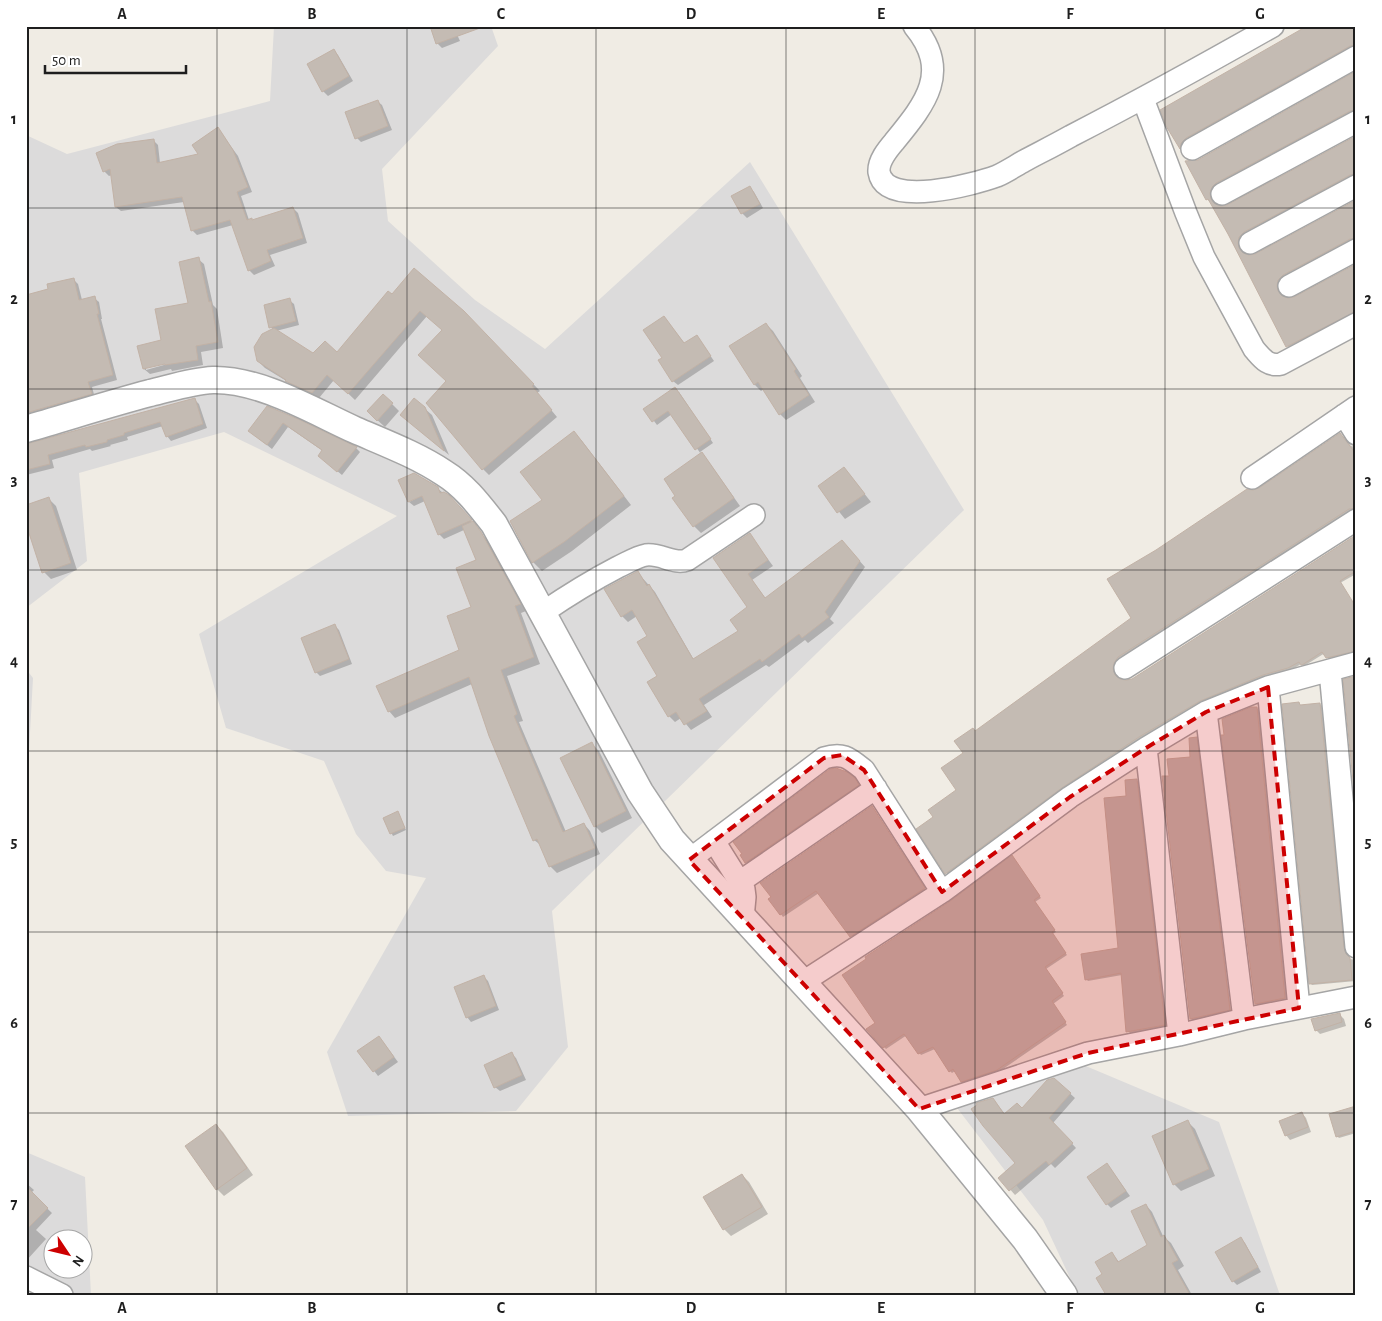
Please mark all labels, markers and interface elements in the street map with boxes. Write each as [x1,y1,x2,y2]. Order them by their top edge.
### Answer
text: A [117,6,127,22]
text: B [307,6,317,22]
text: C [497,6,506,22]
text: D [686,6,697,22]
text: E [877,6,885,22]
text: F [1066,6,1074,22]
text: G [1255,6,1265,22]
scale bar [45,42,186,74]
text: 50 m [52,53,81,68]
text: 1 [11,111,17,127]
text: 1 [1365,111,1371,127]
text: 2 [10,291,18,307]
text: 2 [1364,291,1372,307]
text: 3 [11,472,18,488]
text: 3 [1365,472,1372,488]
text: 4 [10,653,18,669]
text: 4 [1364,653,1372,669]
text: 5 [11,834,18,850]
text: 5 [1365,834,1372,850]
text: 6 [10,1015,18,1031]
text: 6 [1364,1015,1372,1031]
text: 7 [11,1196,18,1212]
text: 7 [1365,1196,1372,1212]
north arrow [42,1228,92,1278]
text: N [69,1253,86,1269]
text: A [117,1300,127,1316]
text: B [307,1300,317,1316]
text: C [497,1300,506,1316]
text: D [686,1300,697,1316]
text: E [877,1300,885,1316]
text: F [1066,1300,1074,1316]
text: G [1255,1300,1265,1316]

